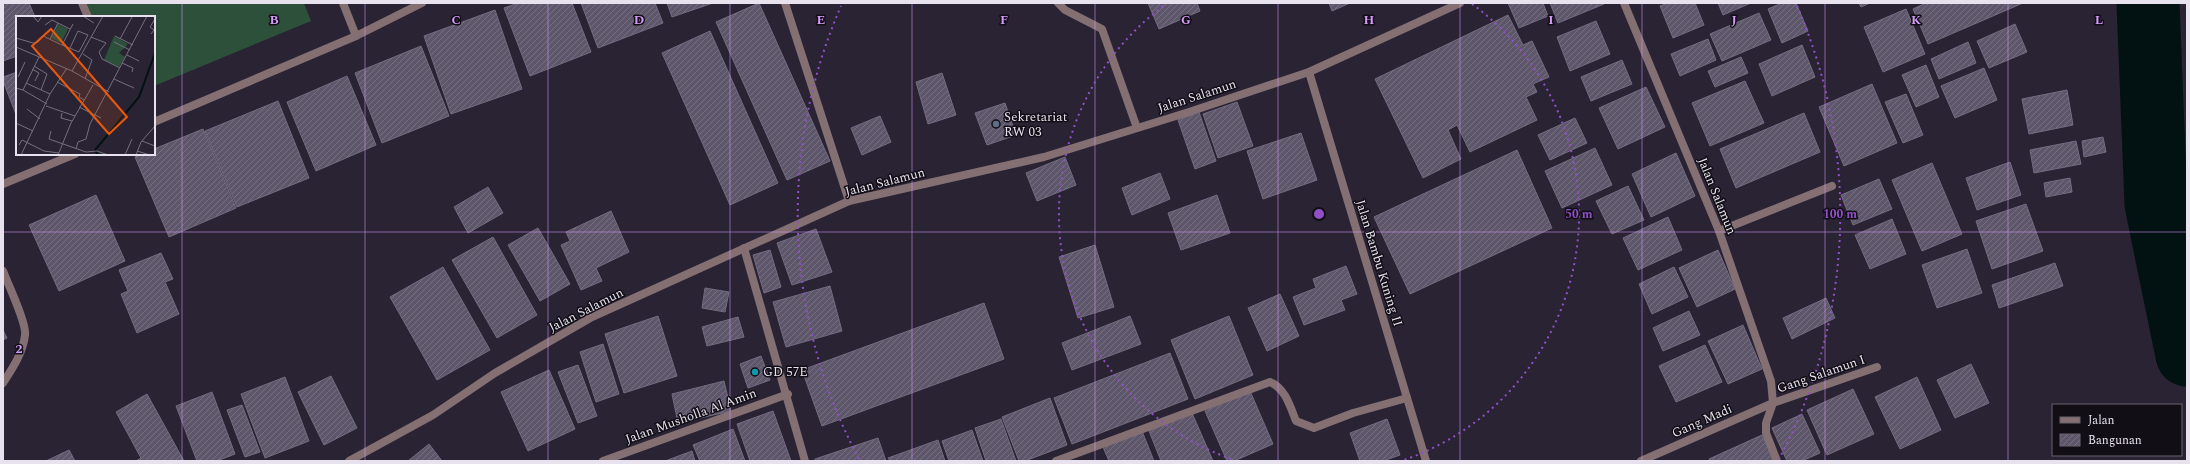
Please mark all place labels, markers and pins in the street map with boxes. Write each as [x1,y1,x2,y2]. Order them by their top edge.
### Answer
place label: Sekretariat RW 03 [1004,107,1068,142]
marker: Sekretariat RW 03 [991,119,1001,129]
centre of rings [1312,207,1326,221]
place label: GD 57E [763,362,808,382]
marker: GD 57E [750,367,760,377]

